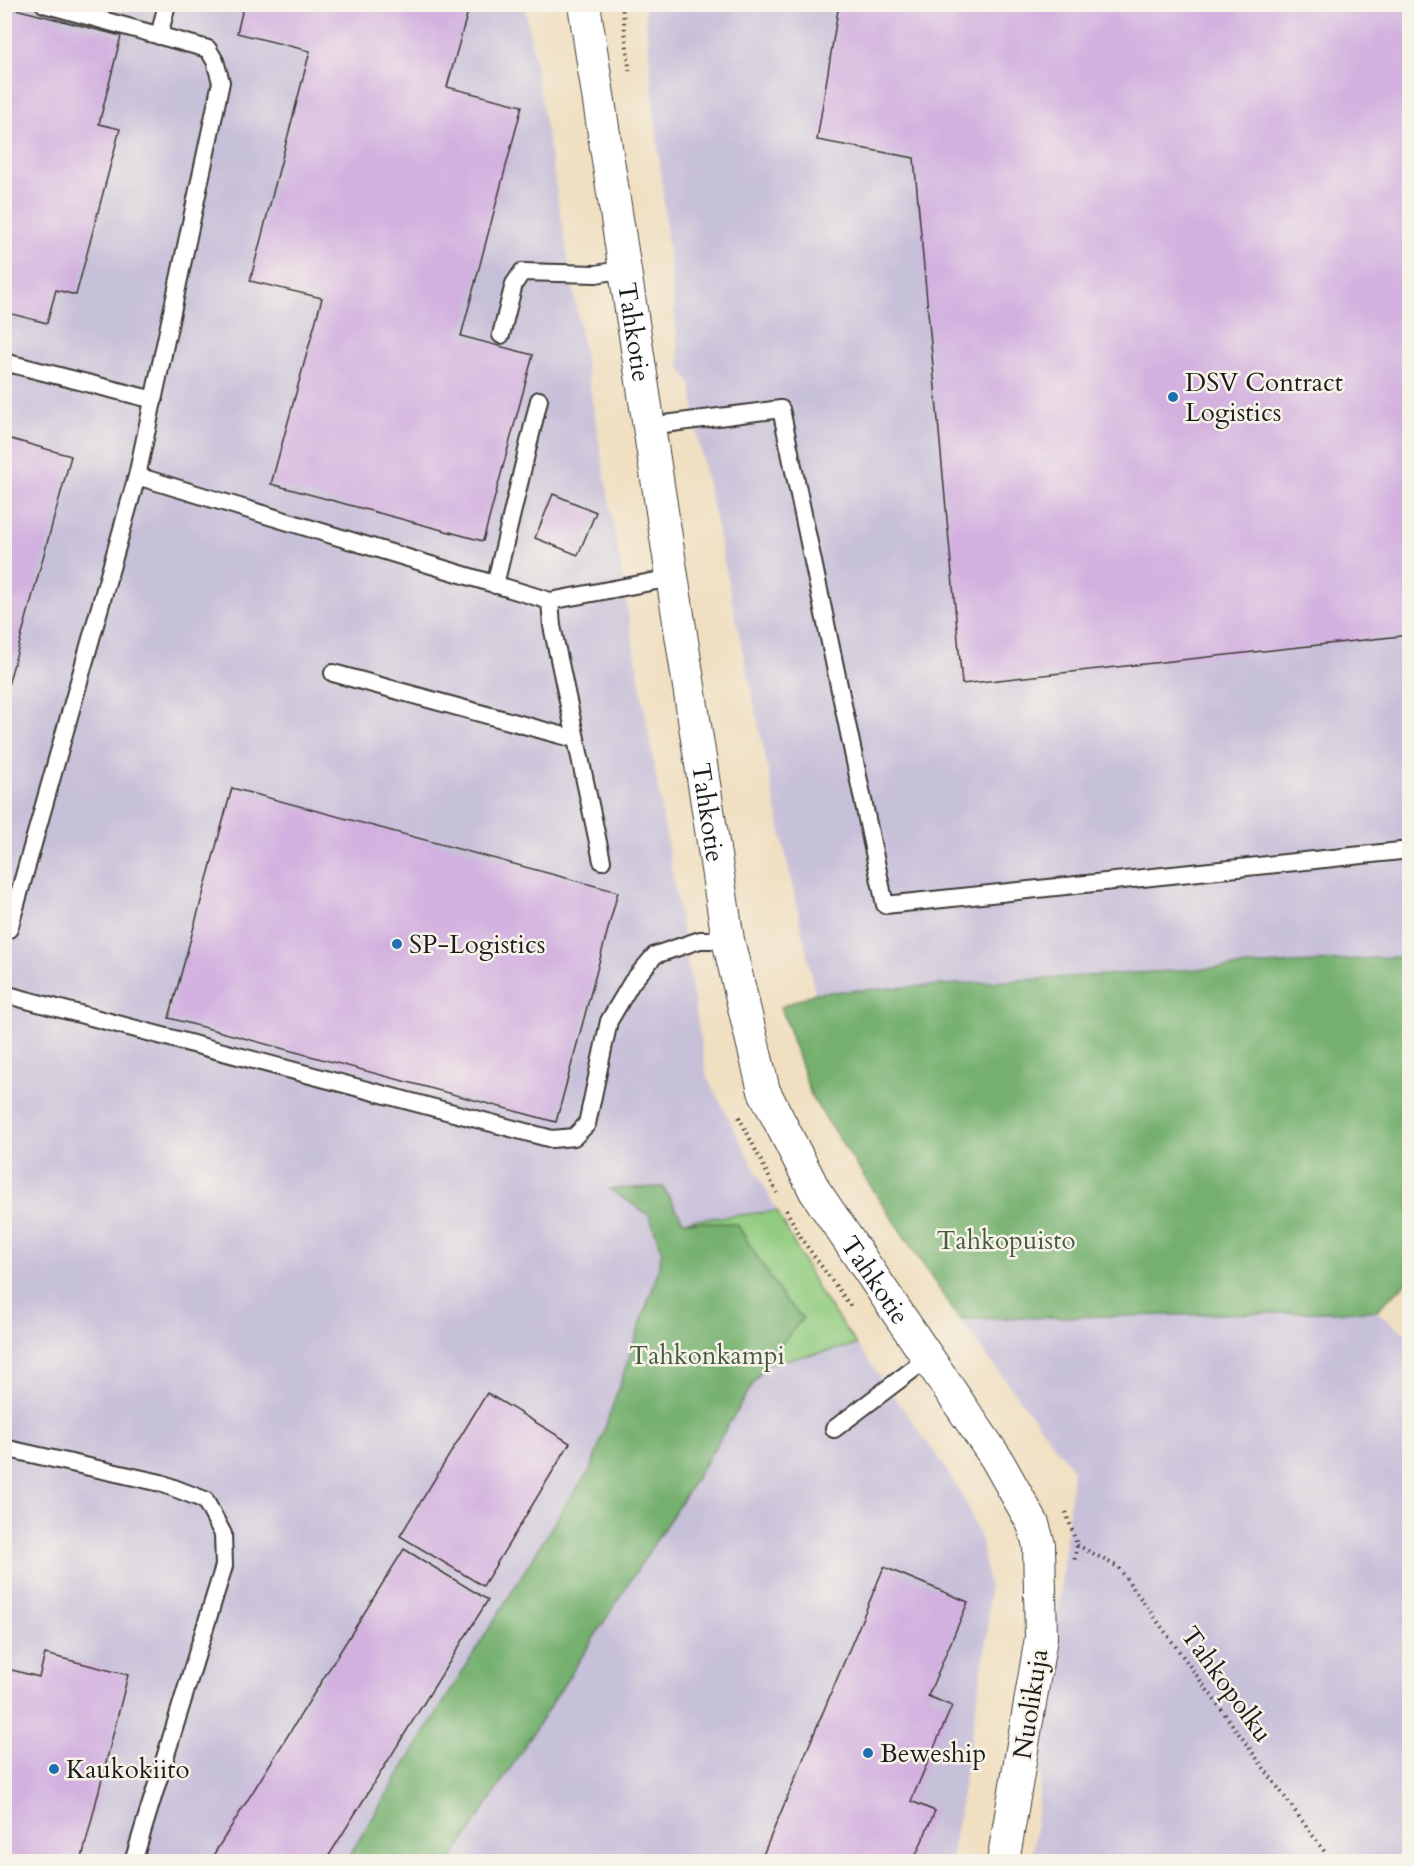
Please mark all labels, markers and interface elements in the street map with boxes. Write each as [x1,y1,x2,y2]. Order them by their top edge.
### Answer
street label: Tahkotie [609,280,659,384]
place label: DSV Contract Logistics [1185,365,1343,430]
marker: DSV Contract Logistics [1166,390,1180,404]
street label: Tahkotie [683,761,733,865]
place label: SP-Logistics [409,927,545,962]
marker: SP-Logistics [390,937,404,951]
park label: Tahkopuisto [937,1223,1075,1258]
street label: Tahkotie [832,1229,917,1331]
park label: Tahkonkampi [629,1338,785,1373]
street label: Tahkopolku [1173,1619,1280,1749]
street label: Nuolikuja [1005,1646,1056,1762]
place label: Beweship [880,1736,986,1771]
marker: Beweship [861,1746,875,1760]
place label: Kaukokiito [66,1752,190,1787]
marker: Kaukokiito [47,1762,61,1776]

